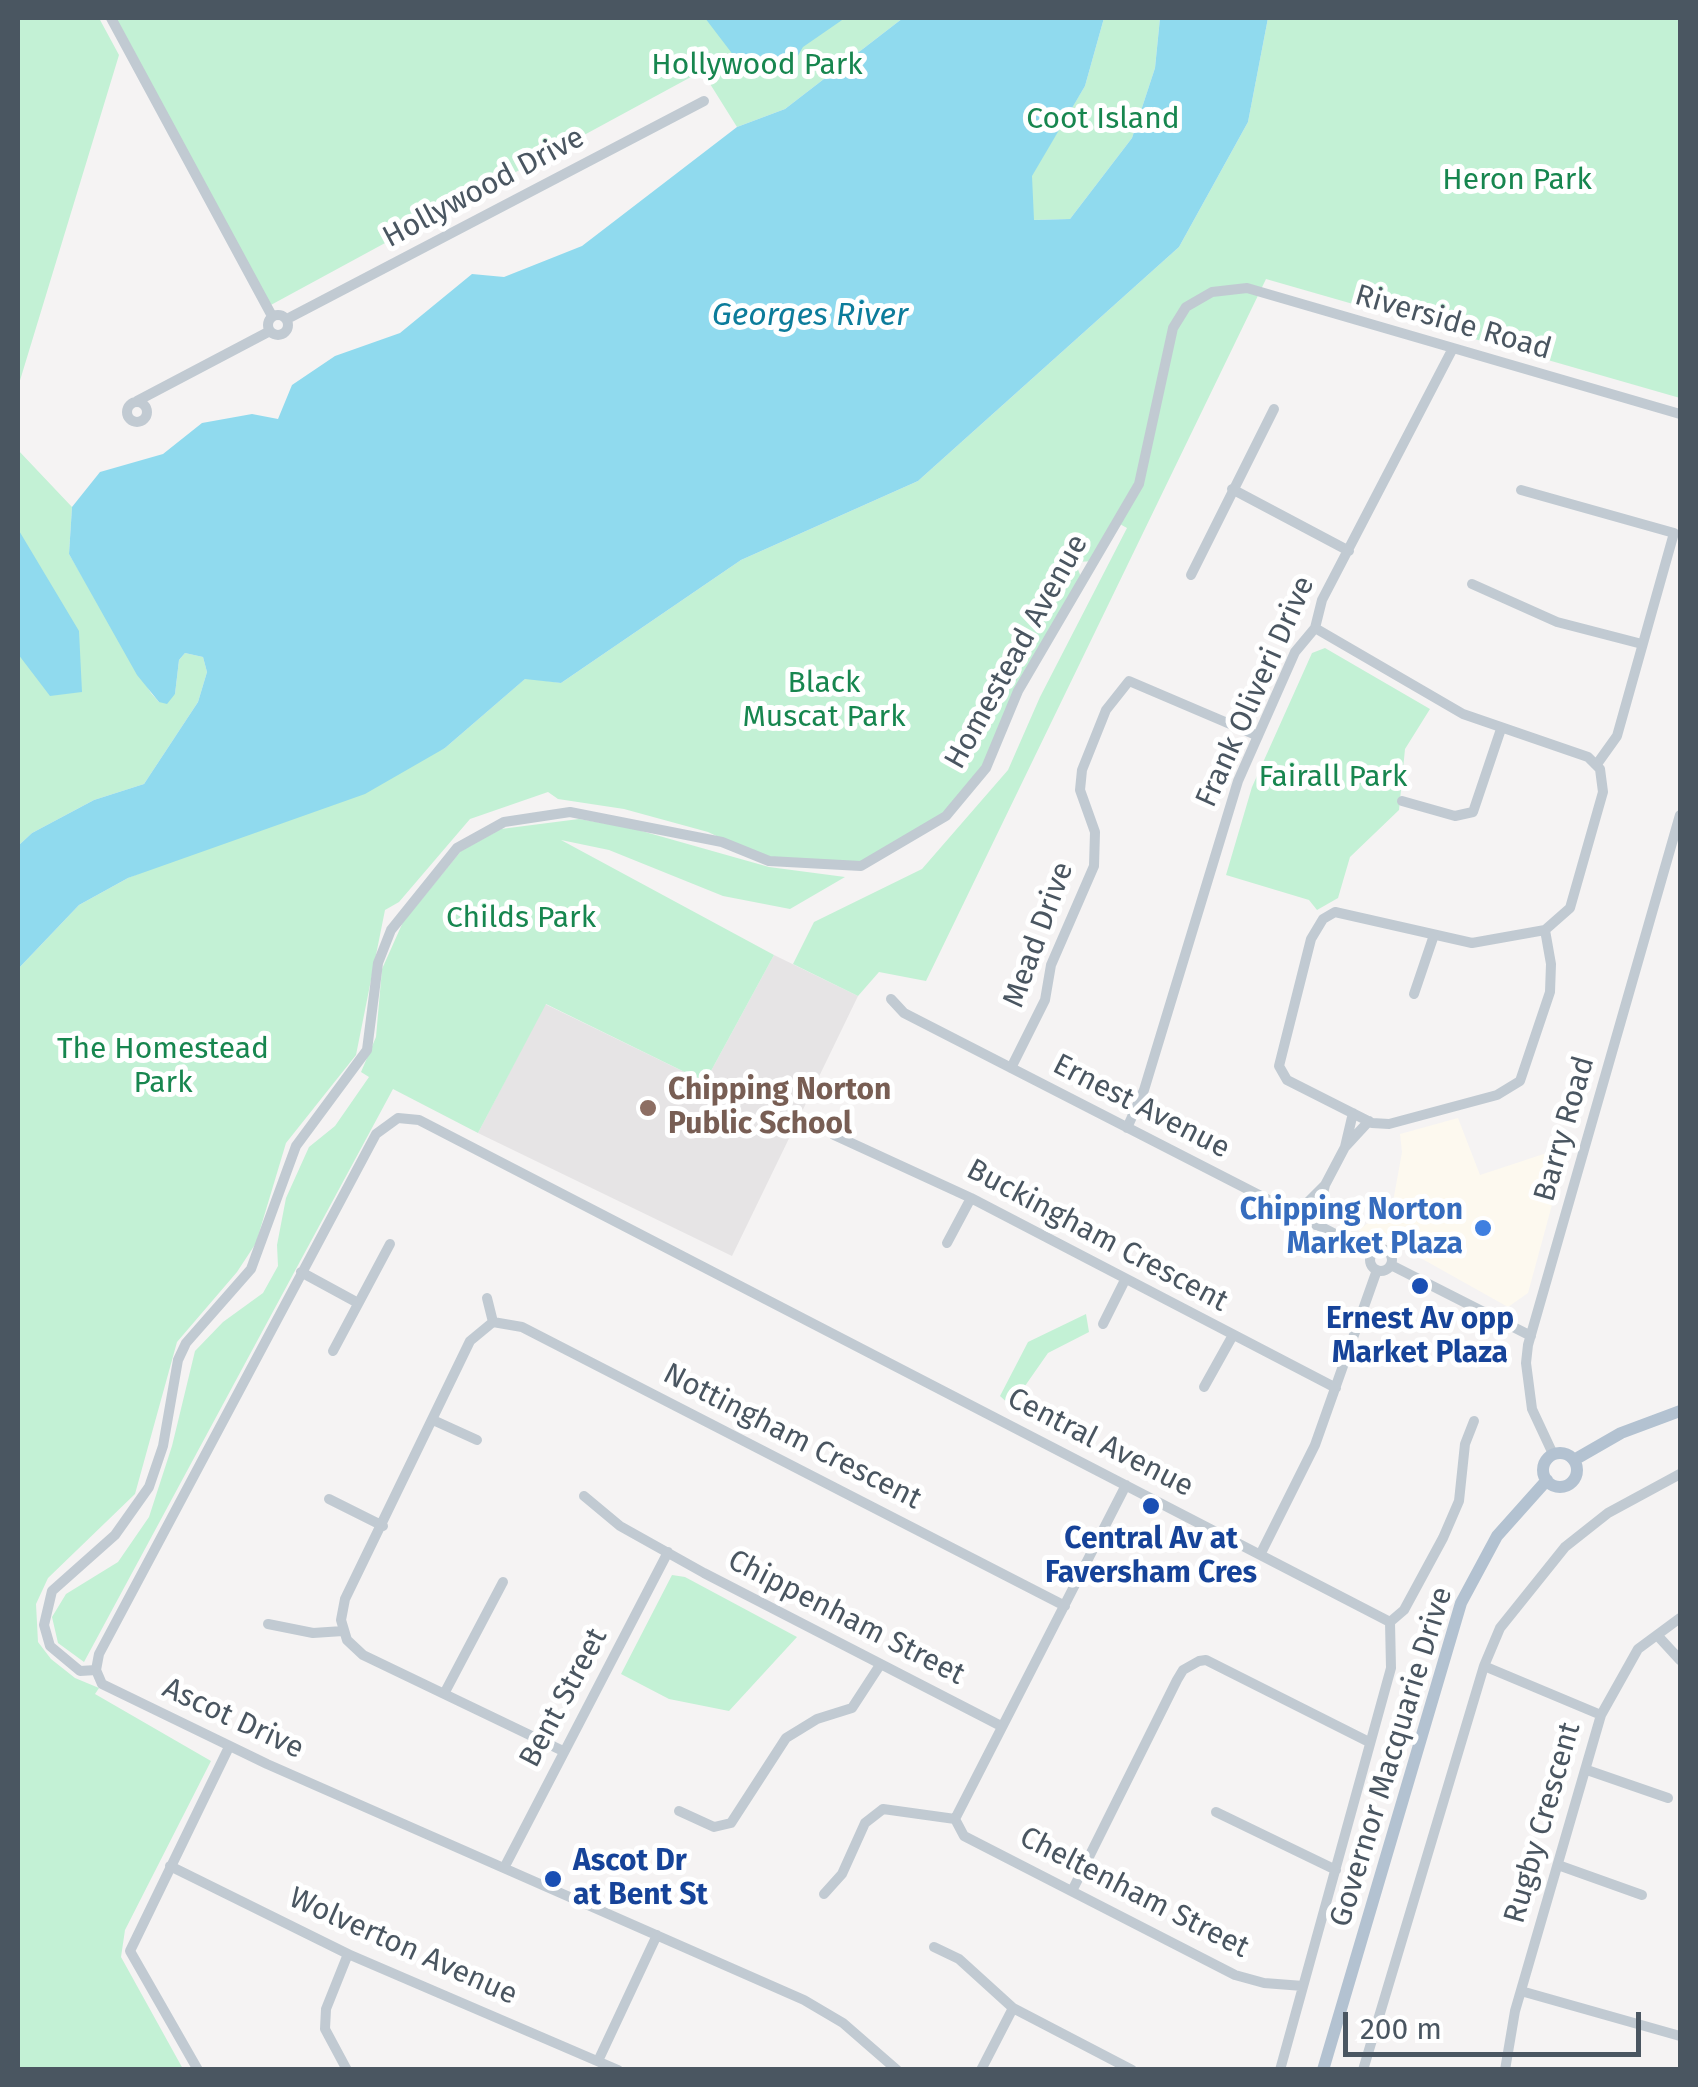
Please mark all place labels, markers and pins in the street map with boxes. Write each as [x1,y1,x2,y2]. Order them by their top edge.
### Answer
place label: Chipping Norton Public School [668,1073,891,1144]
marker: Chipping Norton Public School [637,1097,659,1119]
place label: Chipping Norton Market Plaza [1240,1193,1463,1264]
marker: Chipping Norton Market Plaza [1472,1217,1494,1239]
marker: Ernest Av opp Market Plaza [1409,1275,1431,1297]
place label: Ernest Av opp Market Plaza [1326,1302,1514,1372]
marker: Central Av at Faversham Cres [1140,1495,1162,1517]
place label: Central Av at Faversham Cres [1045,1522,1257,1592]
place label: Ascot Dr at Bent St [573,1844,708,1914]
marker: Ascot Dr at Bent St [542,1868,564,1890]

